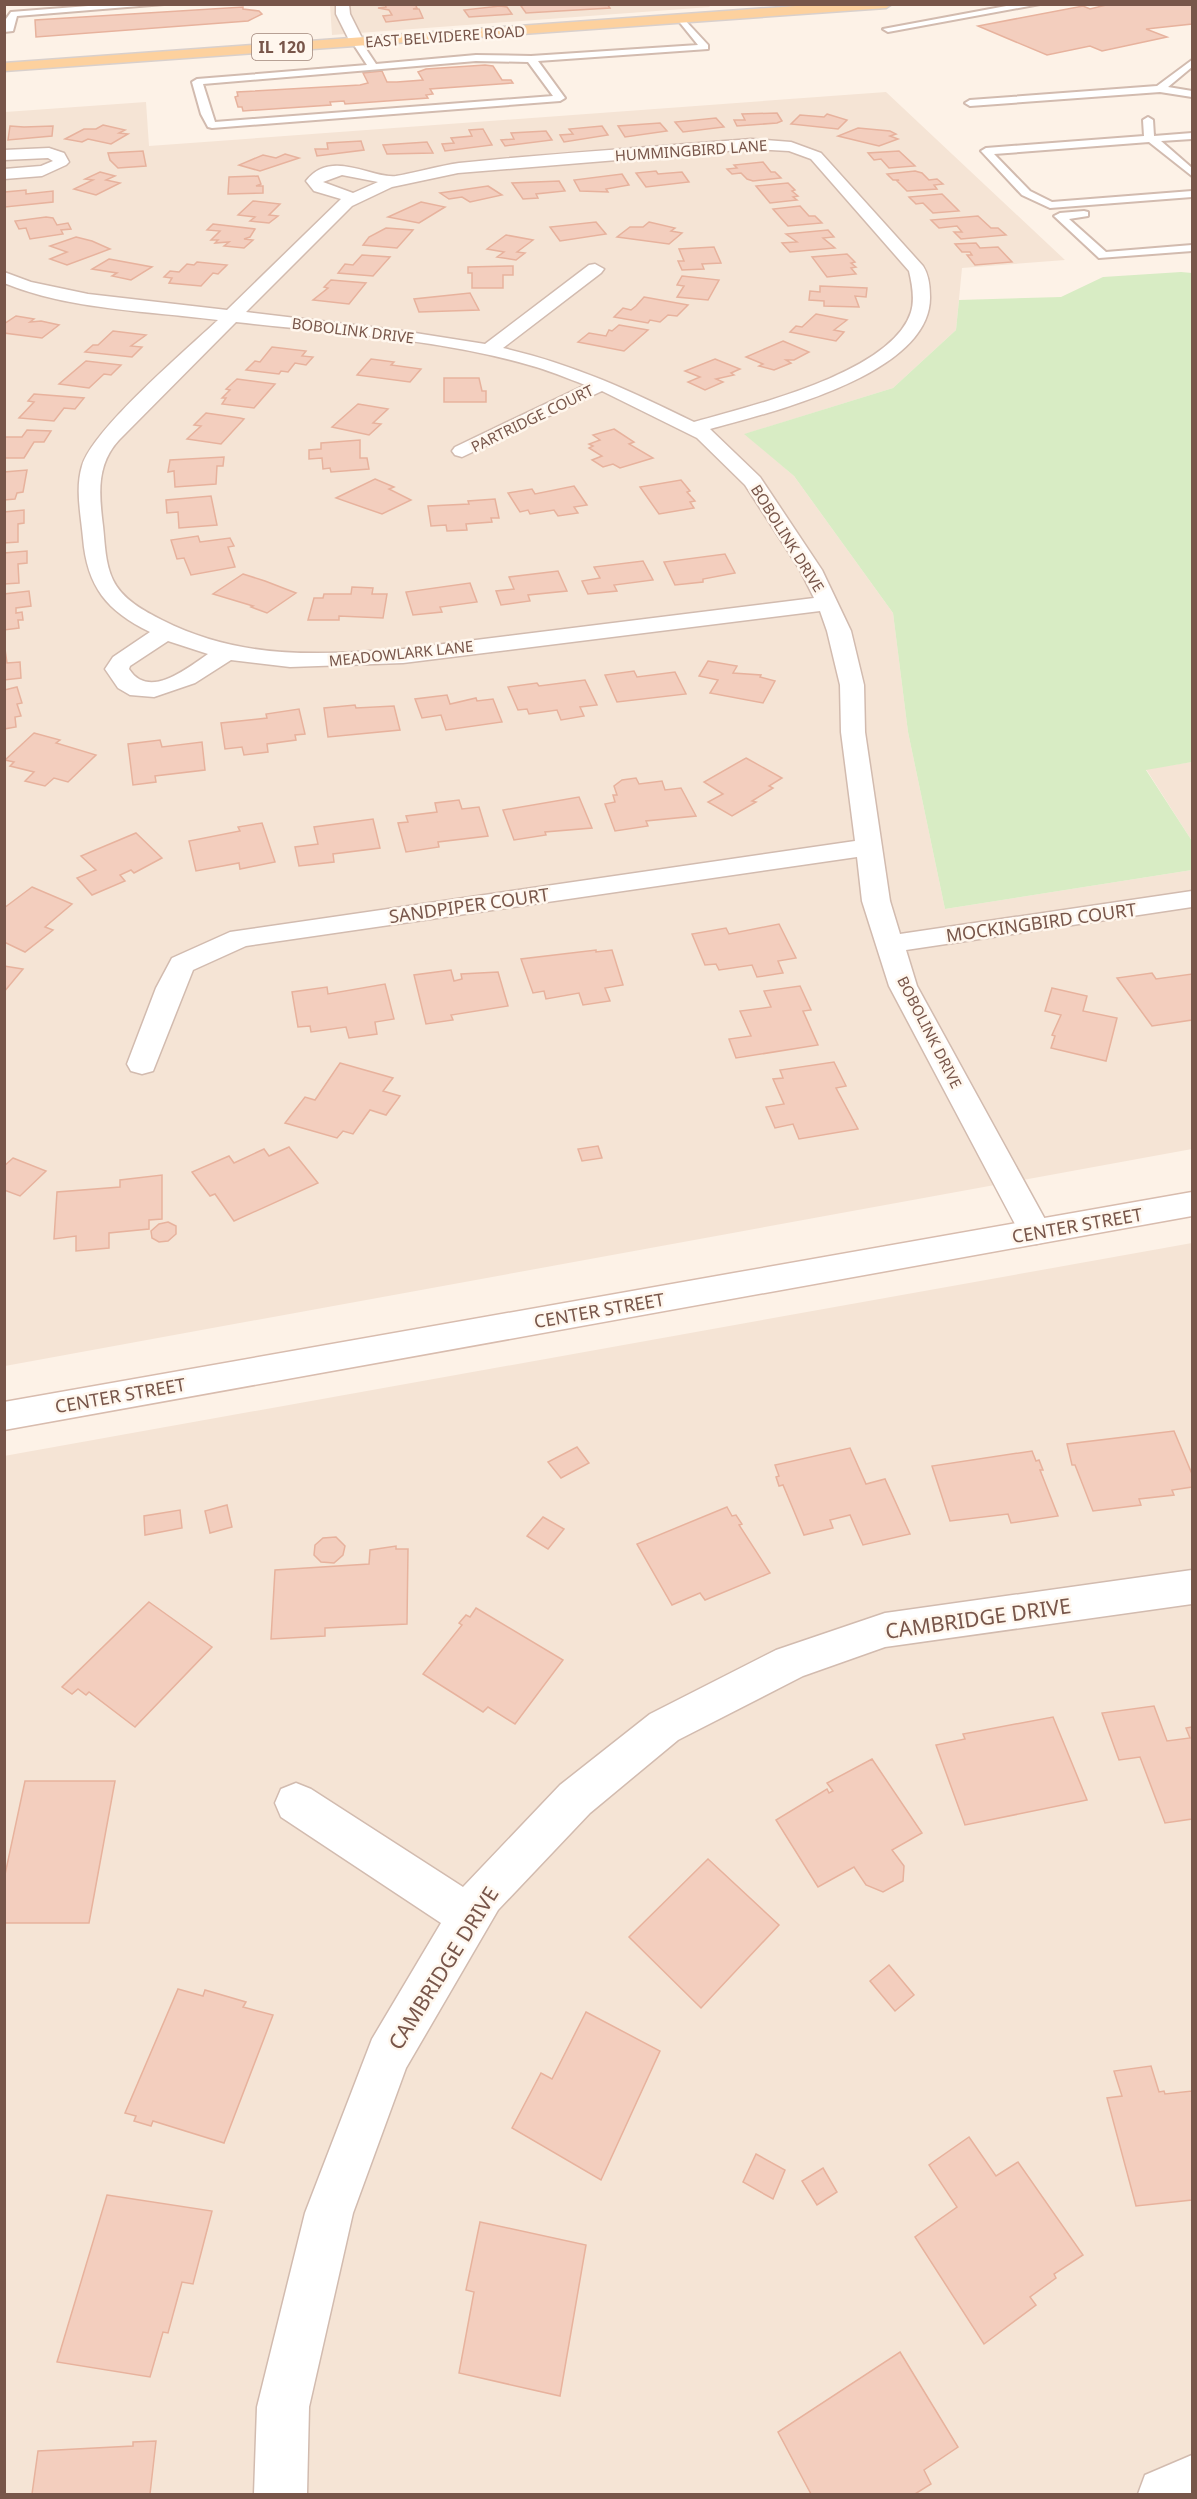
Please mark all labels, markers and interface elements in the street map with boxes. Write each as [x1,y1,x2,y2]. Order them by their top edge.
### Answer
street label: EAST BELVIDERE ROAD [364,20,526,52]
road number: IL 120 [252,34,312,60]
street label: HUMMINGBIRD LANE [614,135,768,165]
street label: BOBOLINK DRIVE [291,313,415,347]
street label: PARTRIDGE COURT [468,379,597,456]
street label: BOBOLINK DRIVE [747,480,829,596]
street label: MEADOWLARK LANE [328,635,474,671]
street label: SANDPIPER COURT [387,882,551,928]
street label: MOCKINGBIRD COURT [944,897,1138,947]
street label: BOBOLINK DRIVE [893,973,967,1091]
street label: CENTER STREET [1010,1202,1144,1248]
street label: CENTER STREET [532,1287,666,1333]
street label: CENTER STREET [53,1372,187,1418]
street label: CAMBRIDGE DRIVE [883,1591,1073,1645]
street label: CAMBRIDGE DRIVE [382,1881,504,2055]

